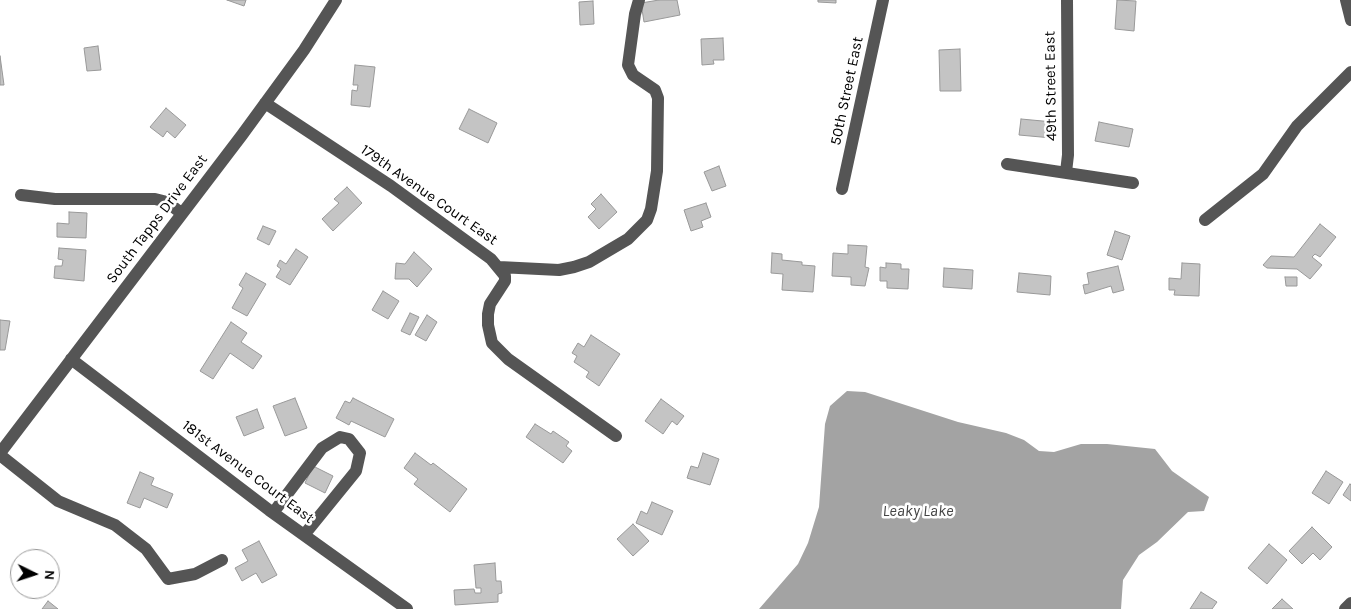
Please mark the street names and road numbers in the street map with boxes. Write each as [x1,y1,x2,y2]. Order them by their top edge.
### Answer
street label: 49th Street East [1041,31,1061,141]
street label: 50th Street East [827,35,867,147]
street label: 179th Avenue Court East [357,141,501,249]
street label: South Tapps Drive East [103,151,211,287]
street label: 181st Avenue Court East [179,417,317,527]

